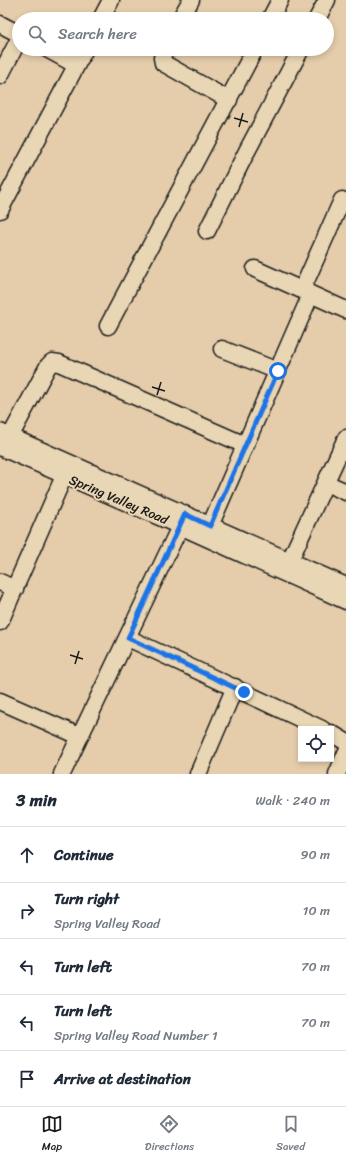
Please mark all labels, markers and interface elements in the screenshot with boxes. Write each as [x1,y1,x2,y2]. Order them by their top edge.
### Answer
search box [12,12,334,56]
text: Search here [58,21,137,47]
icon: search [26,23,48,45]
route start [269,362,287,380]
street label: Spring Valley Road [66,468,173,531]
route end [235,683,253,701]
map controls [298,726,334,762]
button: locate [298,726,334,762]
text: 3 min [16,785,57,815]
text: Walk · 240 m [255,789,330,812]
text: Continue [54,842,114,868]
text: 90 m [300,843,330,866]
icon: ahead [16,844,38,866]
text: Turn right [54,886,119,912]
text: 10 m [303,899,330,922]
icon: right [16,900,38,922]
text: Spring Valley Road [54,912,160,935]
text: Turn left [54,954,112,980]
text: 70 m [301,955,330,978]
icon: left [16,956,38,978]
text: Turn left [54,998,112,1024]
text: 70 m [301,1011,330,1034]
icon: left [16,1012,38,1034]
text: Spring Valley Road Number 1 [54,1024,218,1047]
text: Arrive at destination [54,1066,191,1092]
icon: arrive [16,1068,38,1090]
tab: Map [41,1113,63,1156]
tab: Directions [145,1113,194,1156]
tab: Saved [276,1113,305,1156]

